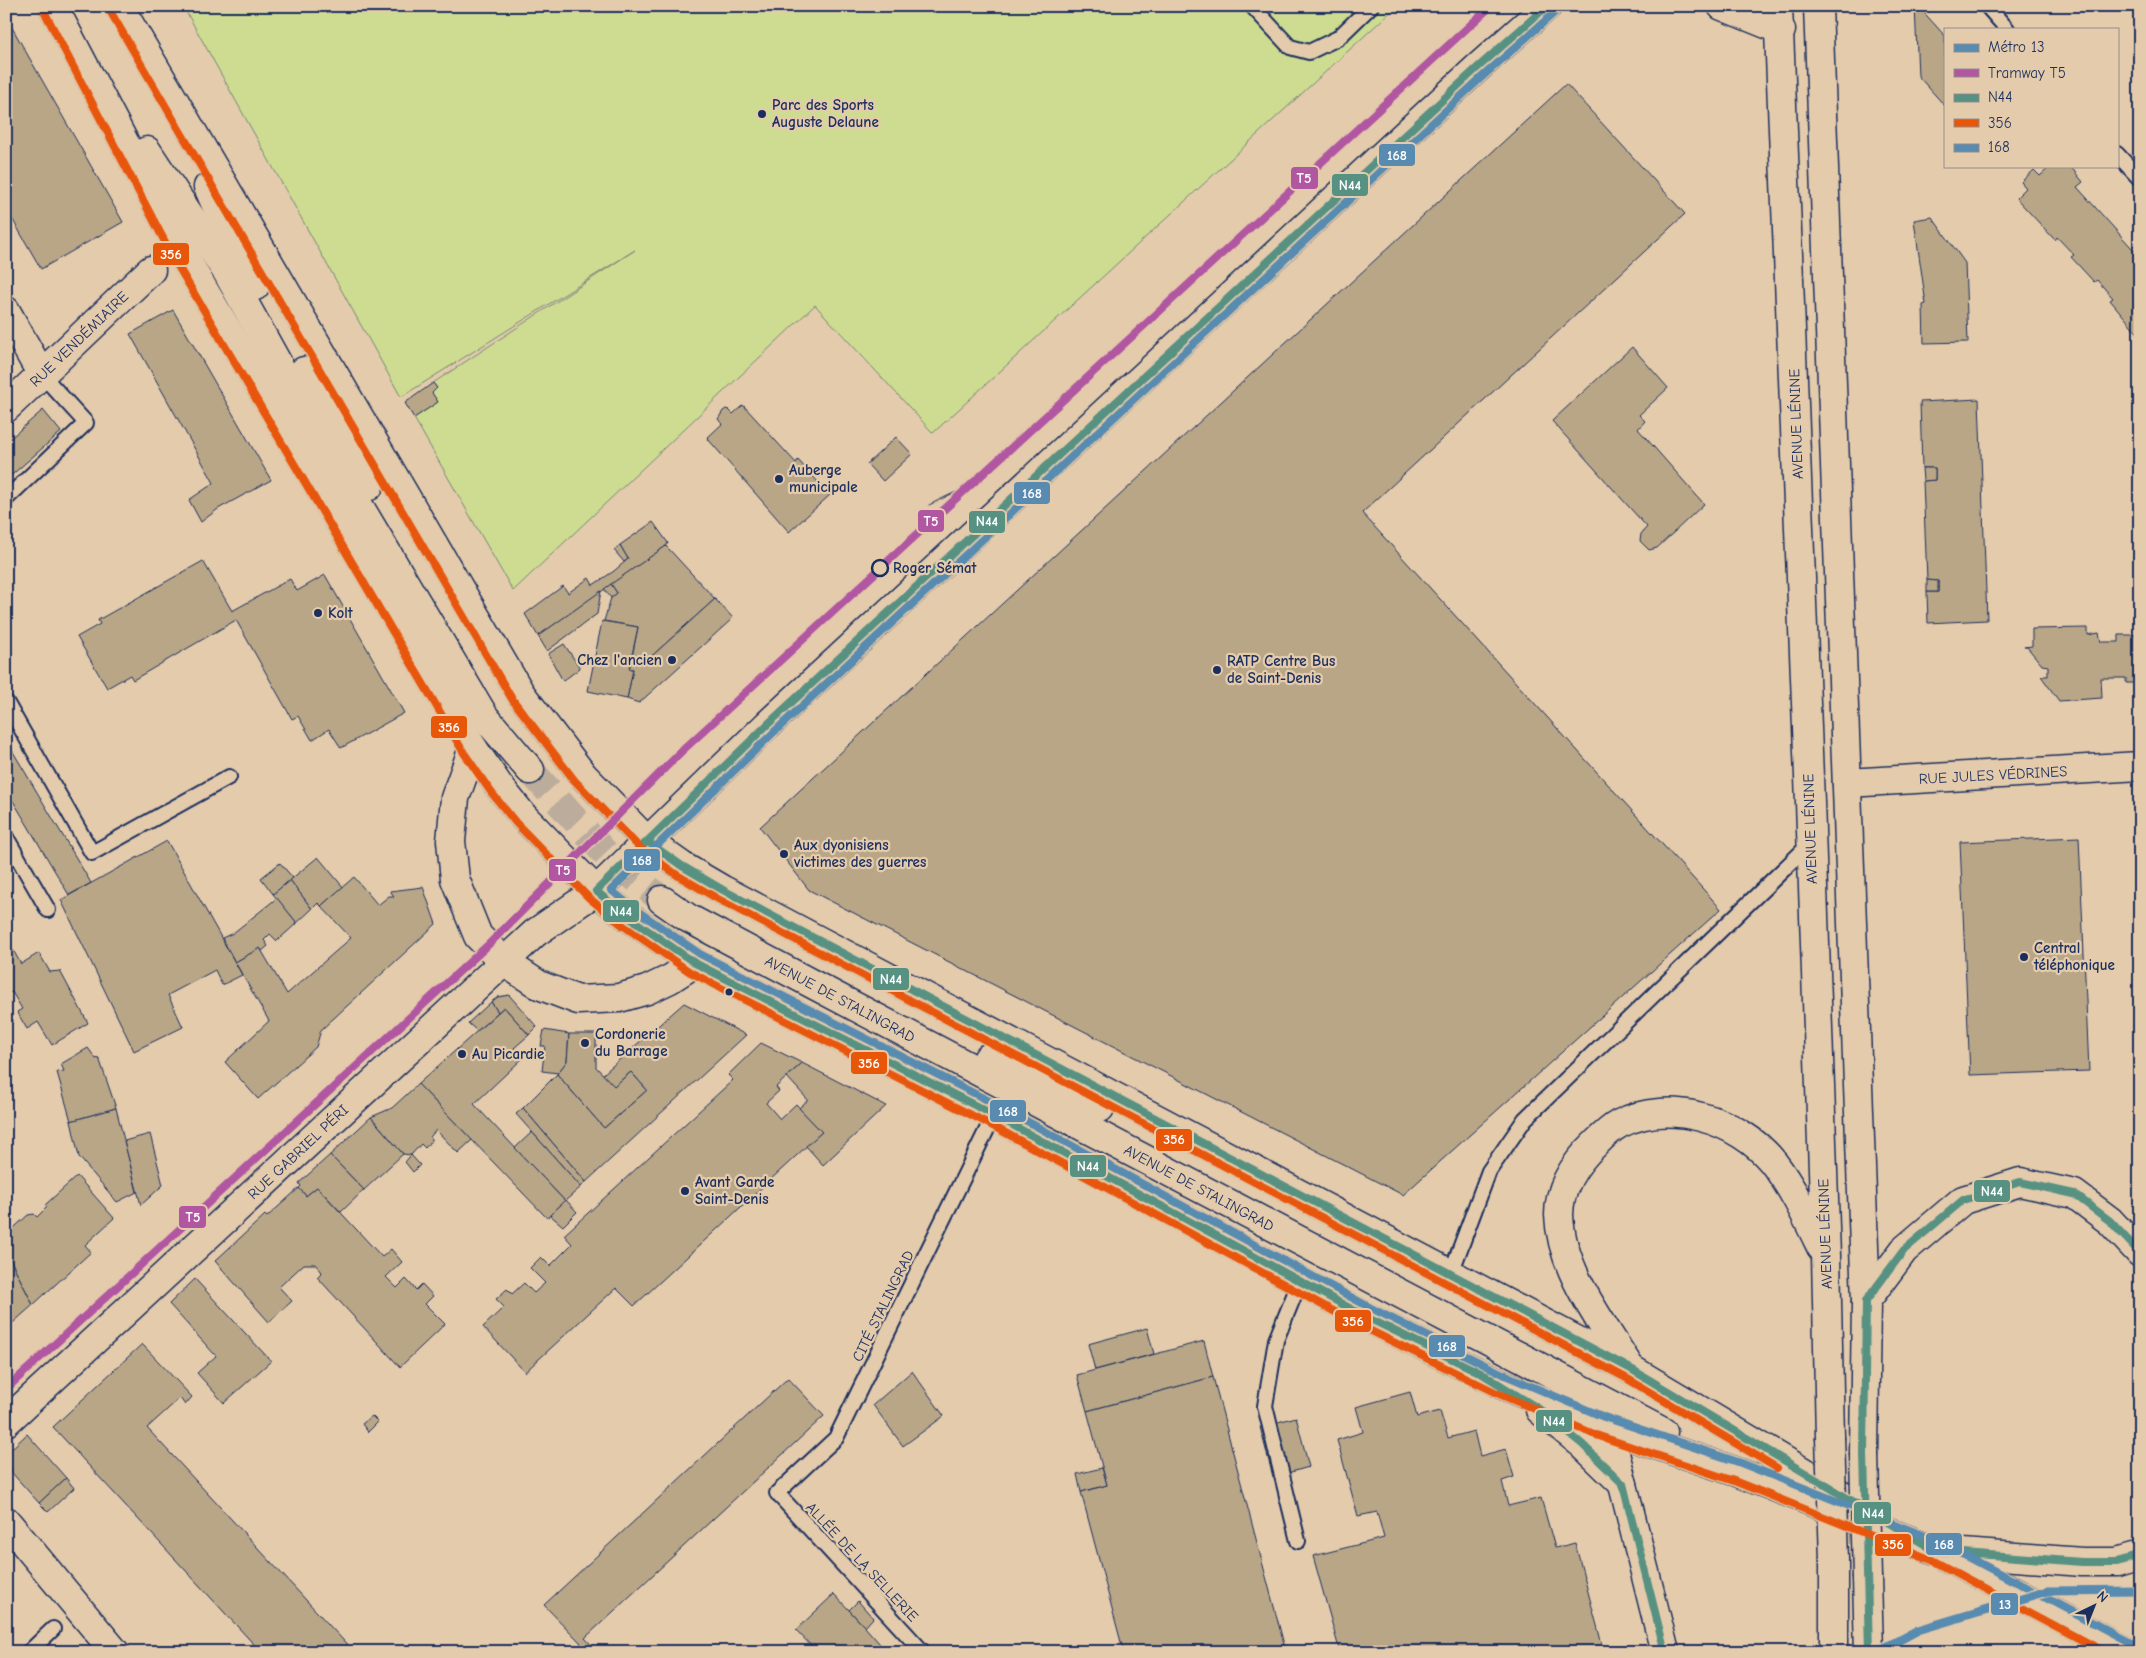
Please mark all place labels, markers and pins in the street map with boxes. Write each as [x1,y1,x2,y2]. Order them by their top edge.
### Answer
place label: Parc des Sports Auguste Delaune [772,96,879,131]
marker: Parc des Sports Auguste Delaune [756,108,768,120]
place label: Auberge municipale [789,461,858,496]
marker: Auberge municipale [773,473,785,485]
marker: Roger Sémat [871,559,889,577]
place label: Roger Sémat [893,559,978,577]
place label: Kolt [328,604,354,622]
marker: Kolt [312,607,324,619]
place label: Chez l'ancien [577,651,662,669]
place label: RATP Centre Bus de Saint-Denis [1227,652,1335,687]
marker: Chez l'ancien [666,654,678,666]
marker: RATP Centre Bus de Saint-Denis [1211,664,1223,676]
place label: Aux dyonisiens victimes des guerres [793,836,926,871]
marker: Aux dyonisiens victimes des guerres [778,848,790,860]
place label: Central téléphonique [2033,939,2115,974]
marker: Central téléphonique [2018,951,2030,963]
unlabelled marker [724,987,734,997]
place label: Cordonerie du Barrage [595,1025,668,1060]
marker: Cordonerie du Barrage [579,1037,591,1049]
place label: Au Picardie [472,1045,544,1063]
marker: Au Picardie [456,1048,468,1060]
place label: Avant Garde Saint-Denis [695,1173,774,1208]
marker: Avant Garde Saint-Denis [679,1185,691,1197]

